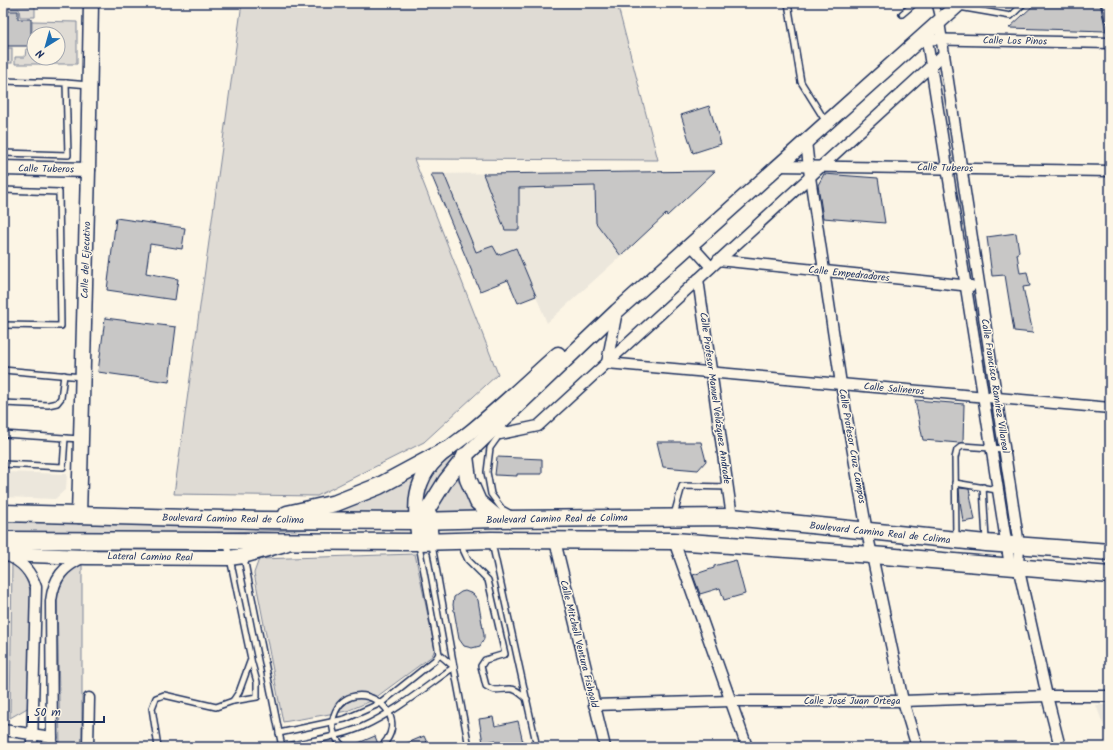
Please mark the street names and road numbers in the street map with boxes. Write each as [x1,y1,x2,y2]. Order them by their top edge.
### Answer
street label: Calle Los Pinos [983,32,1048,50]
street label: Calle Tuberos [917,160,974,177]
street label: Calle Tuberos [18,161,75,178]
street label: Calle del Ejecutivo [77,221,95,299]
street label: Calle Empedradores [808,262,891,286]
street label: Calle Profesor Manuel Velázquez Andrade [695,311,735,485]
street label: Calle Francisco Ramírez Villareal [976,318,1014,455]
street label: Calle Salineros [863,378,926,400]
street label: Calle Profesor Cruz Campos [834,387,870,505]
street label: Boulevard Camino Real de Colima [162,510,304,528]
street label: Boulevard Camino Real de Colima [486,510,628,528]
street label: Boulevard Camino Real de Colima [809,518,952,548]
street label: Lateral Camino Real [107,548,193,566]
street label: Calle Mitchell Ventura Fishgold [555,578,603,711]
street label: Calle José Juan Ortega [804,693,901,709]

